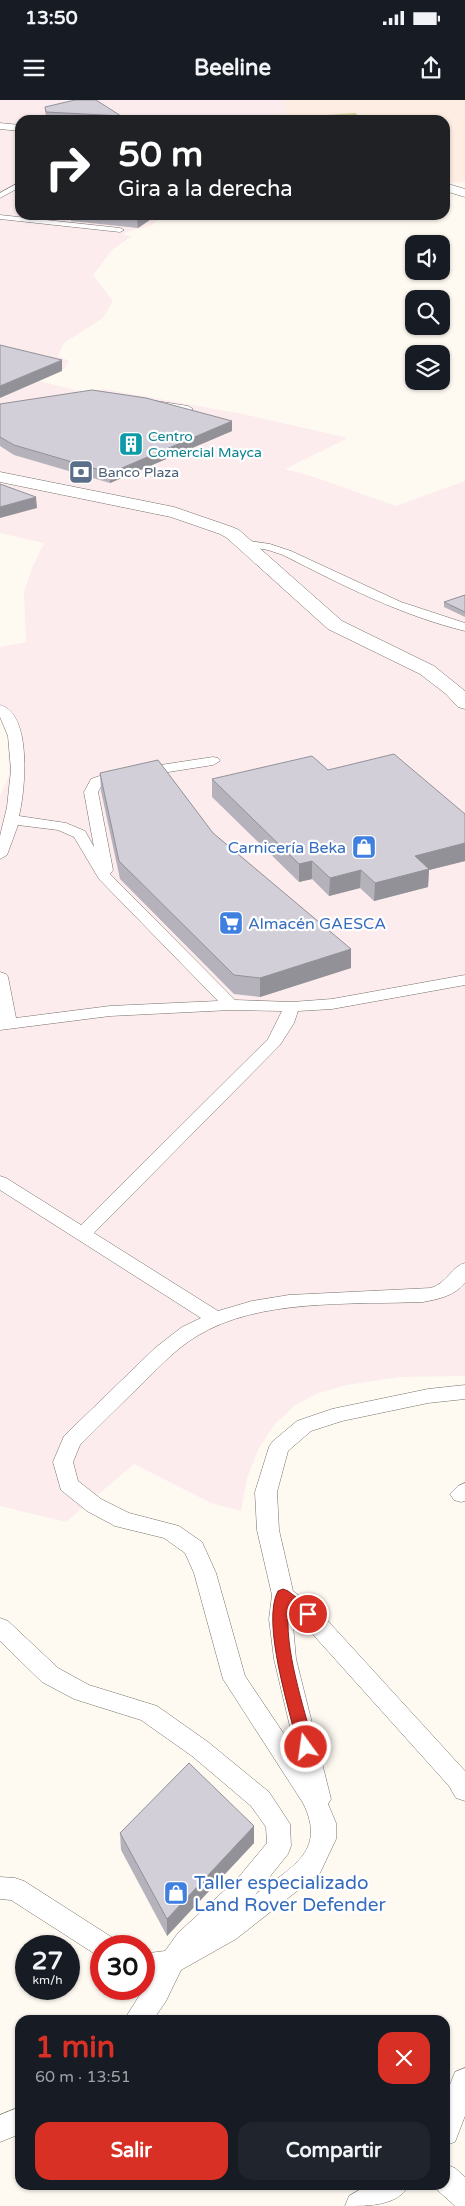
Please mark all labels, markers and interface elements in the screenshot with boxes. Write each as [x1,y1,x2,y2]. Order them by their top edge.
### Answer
text: 13:50 [25,7,78,29]
icon: menu [20,54,48,82]
icon: share [417,54,445,82]
text: Beeline [194,55,271,81]
text: 50 m [118,134,203,176]
icon: right [35,135,100,200]
text: Gira a la derecha [118,176,293,202]
map controls [405,235,450,390]
button: sound [405,235,450,280]
button: search [405,290,450,335]
button: layers [405,345,450,390]
place label: Centro Comercial Mayca [148,428,262,461]
building icon: Centro Comercial Mayca [118,431,144,457]
bank icon: Banco Plaza [68,459,94,485]
place label: Banco Plaza [98,464,179,481]
shop icon: Carnicería Beka [351,834,377,860]
place label: Carnicería Beka [228,838,346,858]
supermarket icon: Almacén GAESCA [218,910,244,936]
place label: Almacén GAESCA [248,914,386,934]
pin [287,1593,329,1635]
icon: arrive [294,1600,322,1628]
position arrow [279,1720,331,1772]
place label: Taller especializado Land Rover Defender [194,1872,386,1916]
shop icon: Taller especializado Land Rover Defender [163,1880,189,1906]
speed limit sign: 30 [90,1935,155,2000]
text: 27 [32,1946,63,1976]
text: km/h [32,1973,63,1987]
text: 1 min [35,2029,115,2066]
button: close [378,2032,430,2084]
text: 60 m · 13:51 [35,2067,131,2087]
button: Salir [35,2122,228,2180]
button: Compartir [238,2122,430,2180]

